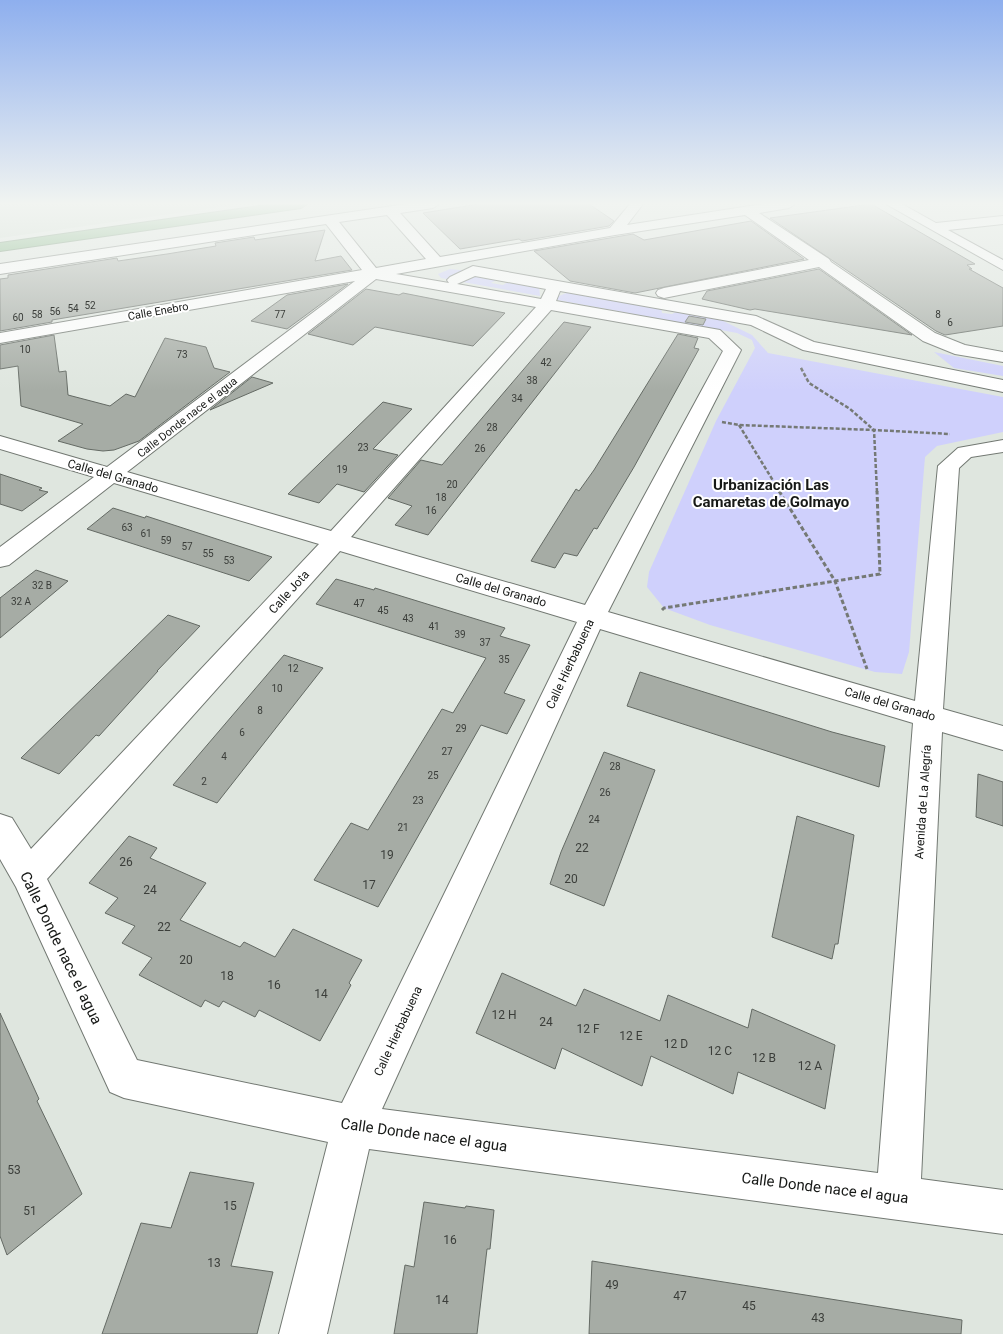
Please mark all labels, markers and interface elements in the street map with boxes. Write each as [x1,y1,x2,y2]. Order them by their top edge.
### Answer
house number: 52 [84,300,96,311]
street label: Calle Enebro [127,300,189,323]
house number: 54 [67,303,79,314]
house number: 56 [49,306,61,317]
house number: 58 [31,309,43,320]
house number: 77 [274,309,286,320]
house number: 8 [935,309,941,320]
house number: 60 [12,312,24,323]
house number: 6 [947,317,953,328]
house number: 10 [19,344,31,355]
house number: 73 [176,349,188,360]
house number: 42 [540,357,552,368]
street label: Calle Donde nace el agua [135,374,240,460]
house number: 38 [526,375,538,386]
house number: 34 [511,393,523,404]
house number: 28 [486,422,498,433]
house number: 23 [357,442,369,453]
house number: 26 [474,443,486,454]
street label: Calle del Granado [66,456,160,496]
house number: 19 [336,464,348,475]
district label: Urbanización Las Camaretas de Golmayo [693,476,849,511]
house number: 20 [446,479,458,490]
house number: 18 [435,492,447,503]
house number: 16 [425,505,437,516]
house number: 63 [121,522,133,533]
house number: 61 [140,528,152,539]
house number: 59 [160,535,172,546]
house number: 57 [181,541,193,552]
house number: 55 [202,548,214,559]
house number: 53 [223,555,235,566]
street label: Calle Jota [266,567,312,617]
street label: Calle del Granado [454,570,548,610]
house number: 32 B [32,580,52,591]
house number: 32 A [11,596,32,607]
house number: 47 [353,598,365,609]
house number: 45 [377,605,389,616]
house number: 43 [402,613,414,624]
street label: Calle Hierbabuena [543,617,597,711]
house number: 41 [428,621,440,632]
house number: 39 [454,629,466,640]
house number: 37 [479,637,491,648]
house number: 35 [498,654,510,665]
house number: 12 [287,663,299,674]
house number: 10 [271,683,283,694]
street label: Calle del Granado [843,684,937,724]
house number: 8 [257,705,263,716]
house number: 29 [455,723,467,734]
house number: 6 [239,727,245,738]
street label: Avenida de La Alegría [912,744,934,860]
house number: 27 [441,746,453,757]
house number: 4 [221,751,227,762]
house number: 28 [609,761,621,772]
house number: 25 [427,770,439,781]
house number: 2 [201,776,207,787]
house number: 26 [599,787,611,798]
house number: 23 [412,795,424,806]
house number: 24 [588,814,600,825]
house number: 21 [397,822,409,833]
house number: 22 [575,841,589,855]
house number: 19 [380,848,394,862]
house number: 26 [119,855,133,869]
street label: Calle Donde nace el agua [16,869,106,1027]
house number: 20 [564,872,578,886]
house number: 17 [362,878,376,892]
house number: 24 [143,883,157,897]
house number: 22 [157,920,171,934]
house number: 20 [179,953,193,967]
house number: 18 [220,969,234,983]
house number: 16 [267,978,281,992]
street label: Calle Hierbabuena [371,984,425,1078]
house number: 14 [314,987,328,1001]
house number: 12 H [491,1008,517,1022]
house number: 24 [539,1015,553,1029]
house number: 12 F [576,1022,600,1036]
house number: 12 E [619,1029,643,1043]
house number: 12 D [664,1037,688,1051]
house number: 12 C [708,1044,732,1058]
house number: 12 B [752,1051,776,1065]
house number: 12 A [798,1059,822,1073]
street label: Calle Donde nace el agua [340,1114,508,1156]
house number: 53 [7,1163,21,1177]
street label: Calle Donde nace el agua [741,1169,909,1207]
house number: 15 [223,1199,237,1213]
house number: 51 [23,1204,37,1218]
house number: 16 [443,1233,457,1247]
house number: 13 [207,1256,221,1270]
house number: 49 [605,1278,619,1292]
house number: 47 [673,1289,687,1303]
house number: 14 [435,1293,449,1307]
house number: 45 [742,1299,756,1313]
house number: 43 [811,1311,825,1325]

